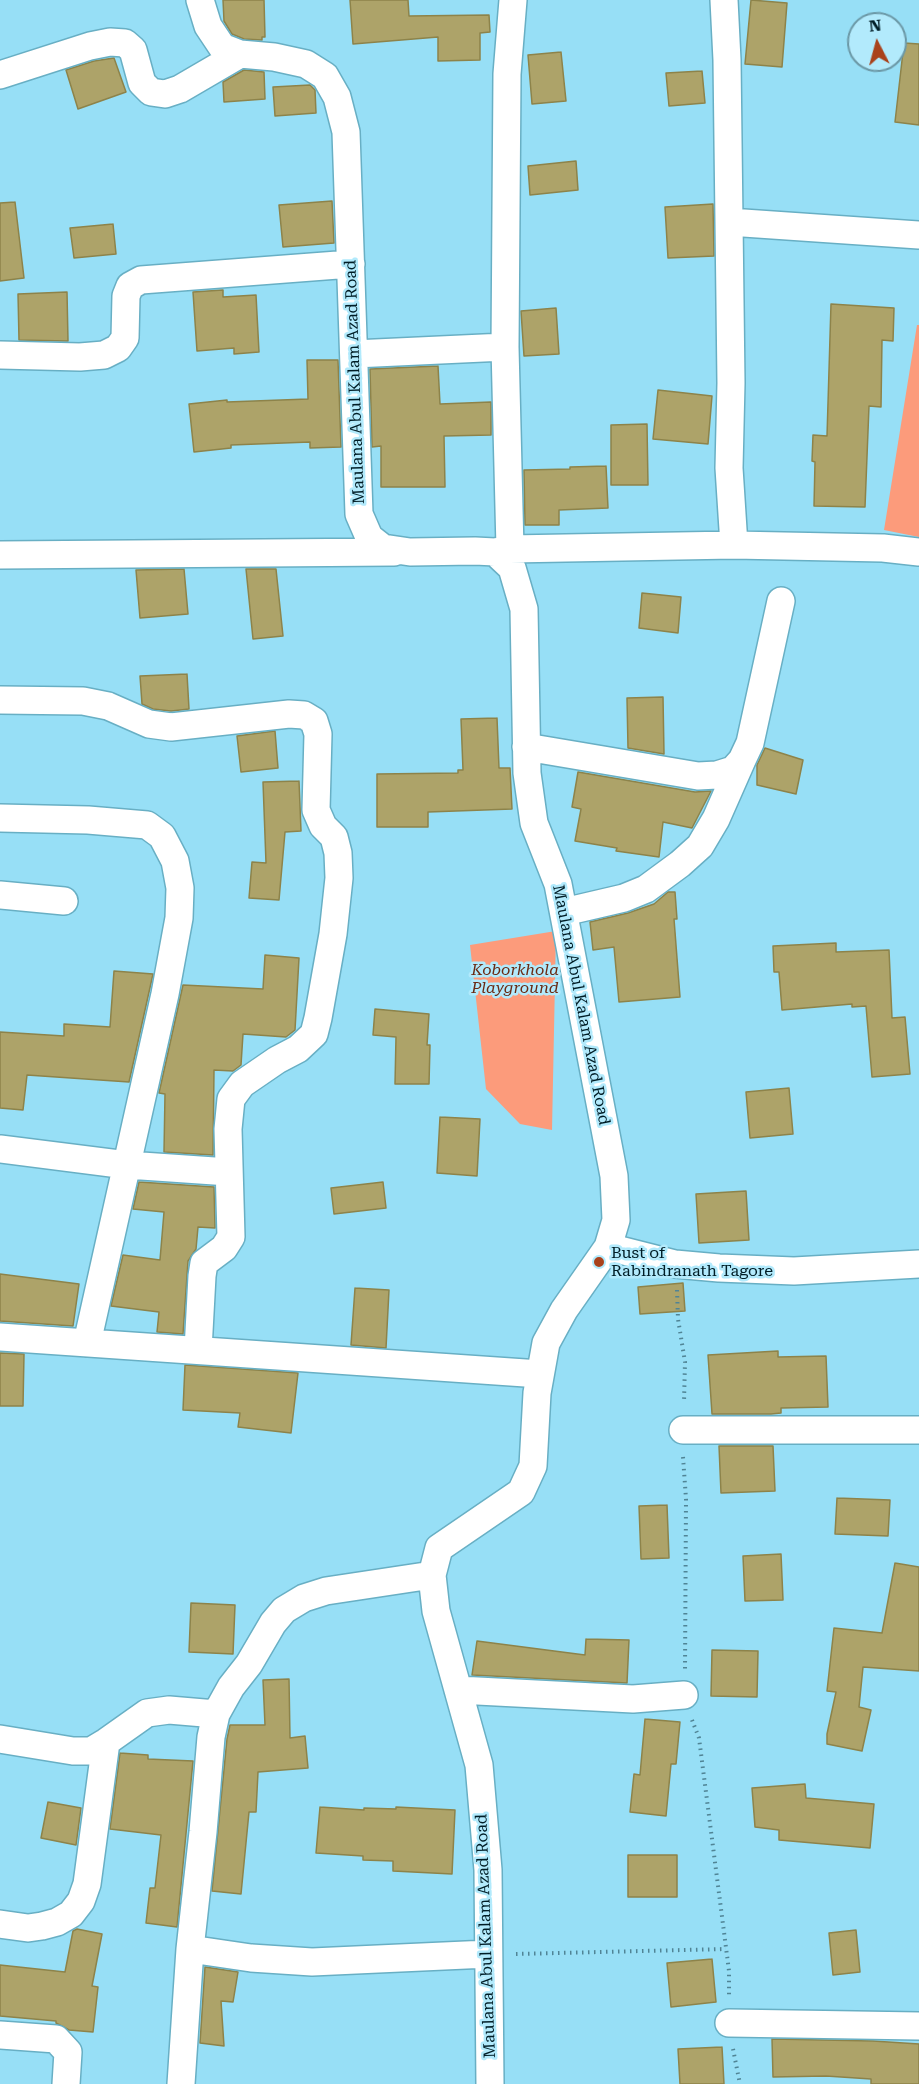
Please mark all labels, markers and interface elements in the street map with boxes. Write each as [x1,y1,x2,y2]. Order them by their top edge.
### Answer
north arrow [847,12,907,72]
text: N [868,15,882,36]
street label: Maulana Abul Kalam Azad Road [341,260,369,504]
street label: Maulana Abul Kalam Azad Road [548,883,614,1127]
park label: Koborkhola Playground [471,960,559,998]
place label: Bust of Rabindranath Tagore [611,1243,773,1281]
marker: Bust of Rabindranath Tagore [592,1255,606,1269]
street label: Maulana Abul Kalam Azad Road [472,1814,500,2058]

